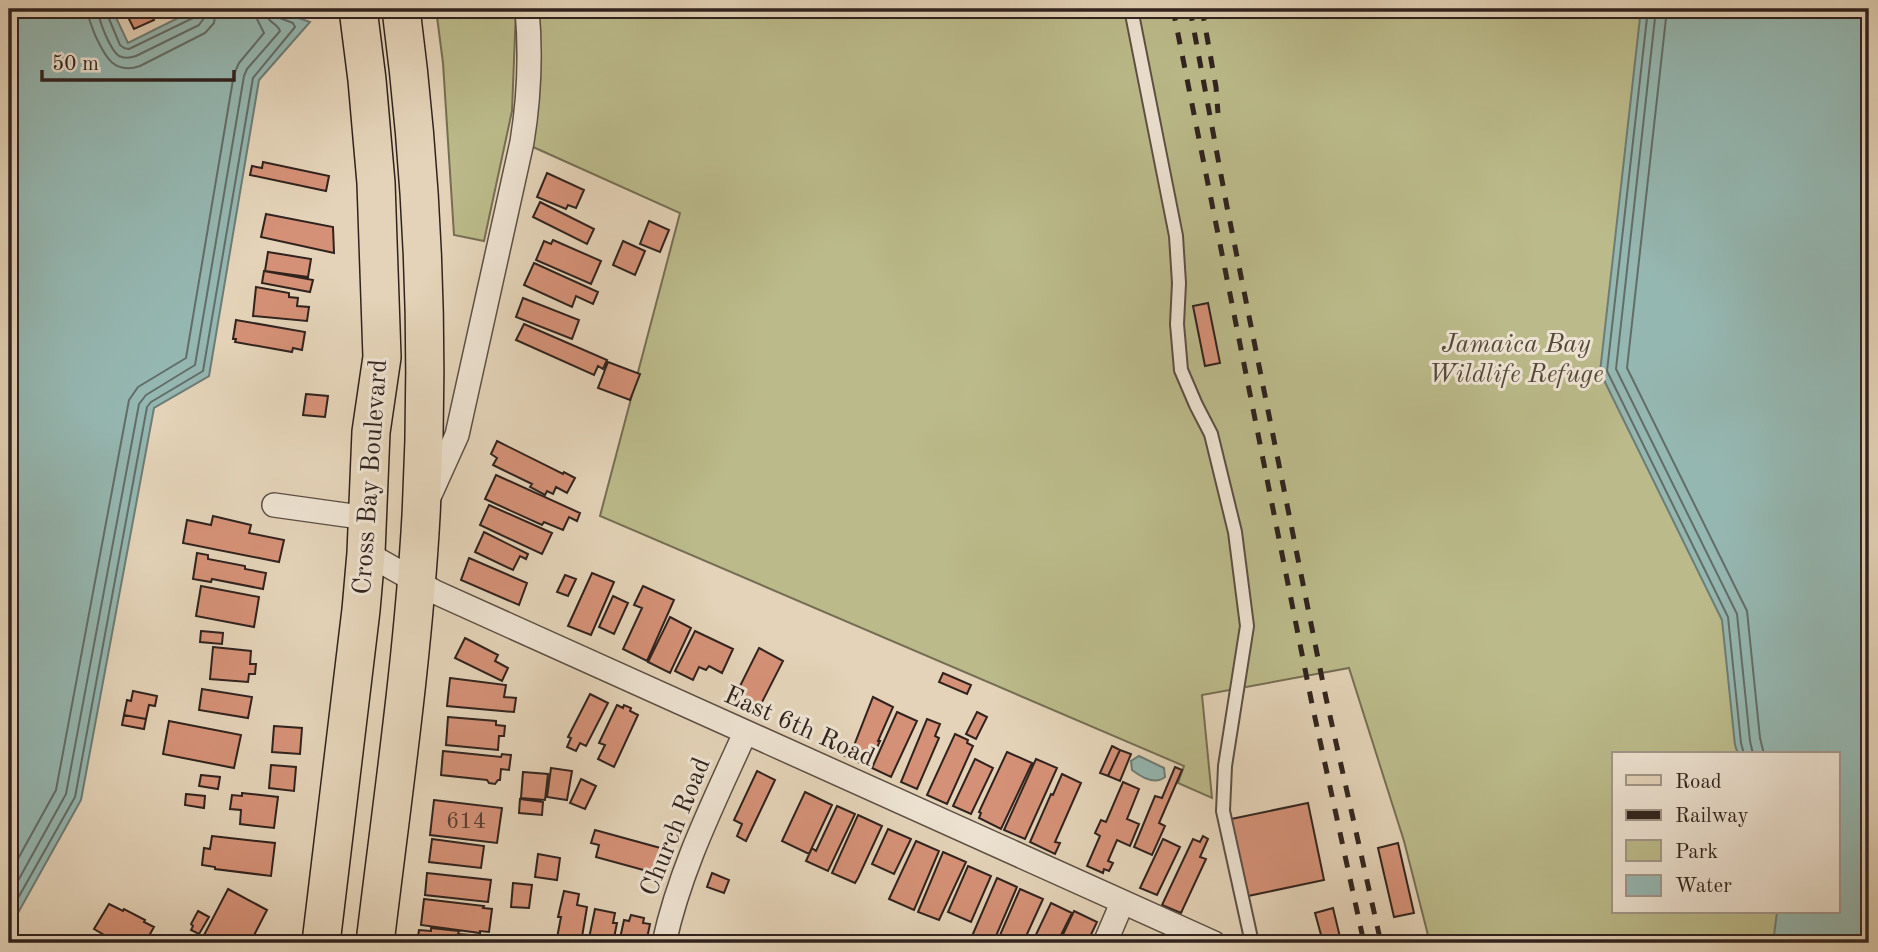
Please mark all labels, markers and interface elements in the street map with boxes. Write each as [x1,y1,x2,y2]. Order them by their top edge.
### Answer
scale bar [42,38,234,82]
text: 50 m [52,54,99,75]
park label: Jamaica Bay Wildlife Refuge [1428,332,1604,388]
street label: Cross Bay Boulevard [350,358,392,596]
street label: East 6th Road [720,682,878,772]
legend [1612,752,1840,914]
street label: Church Road [636,754,716,900]
text: Road [1675,772,1722,793]
text: Railway [1675,806,1749,827]
house number: 614 [446,810,486,833]
text: Park [1675,842,1718,863]
text: Water [1675,876,1732,897]

